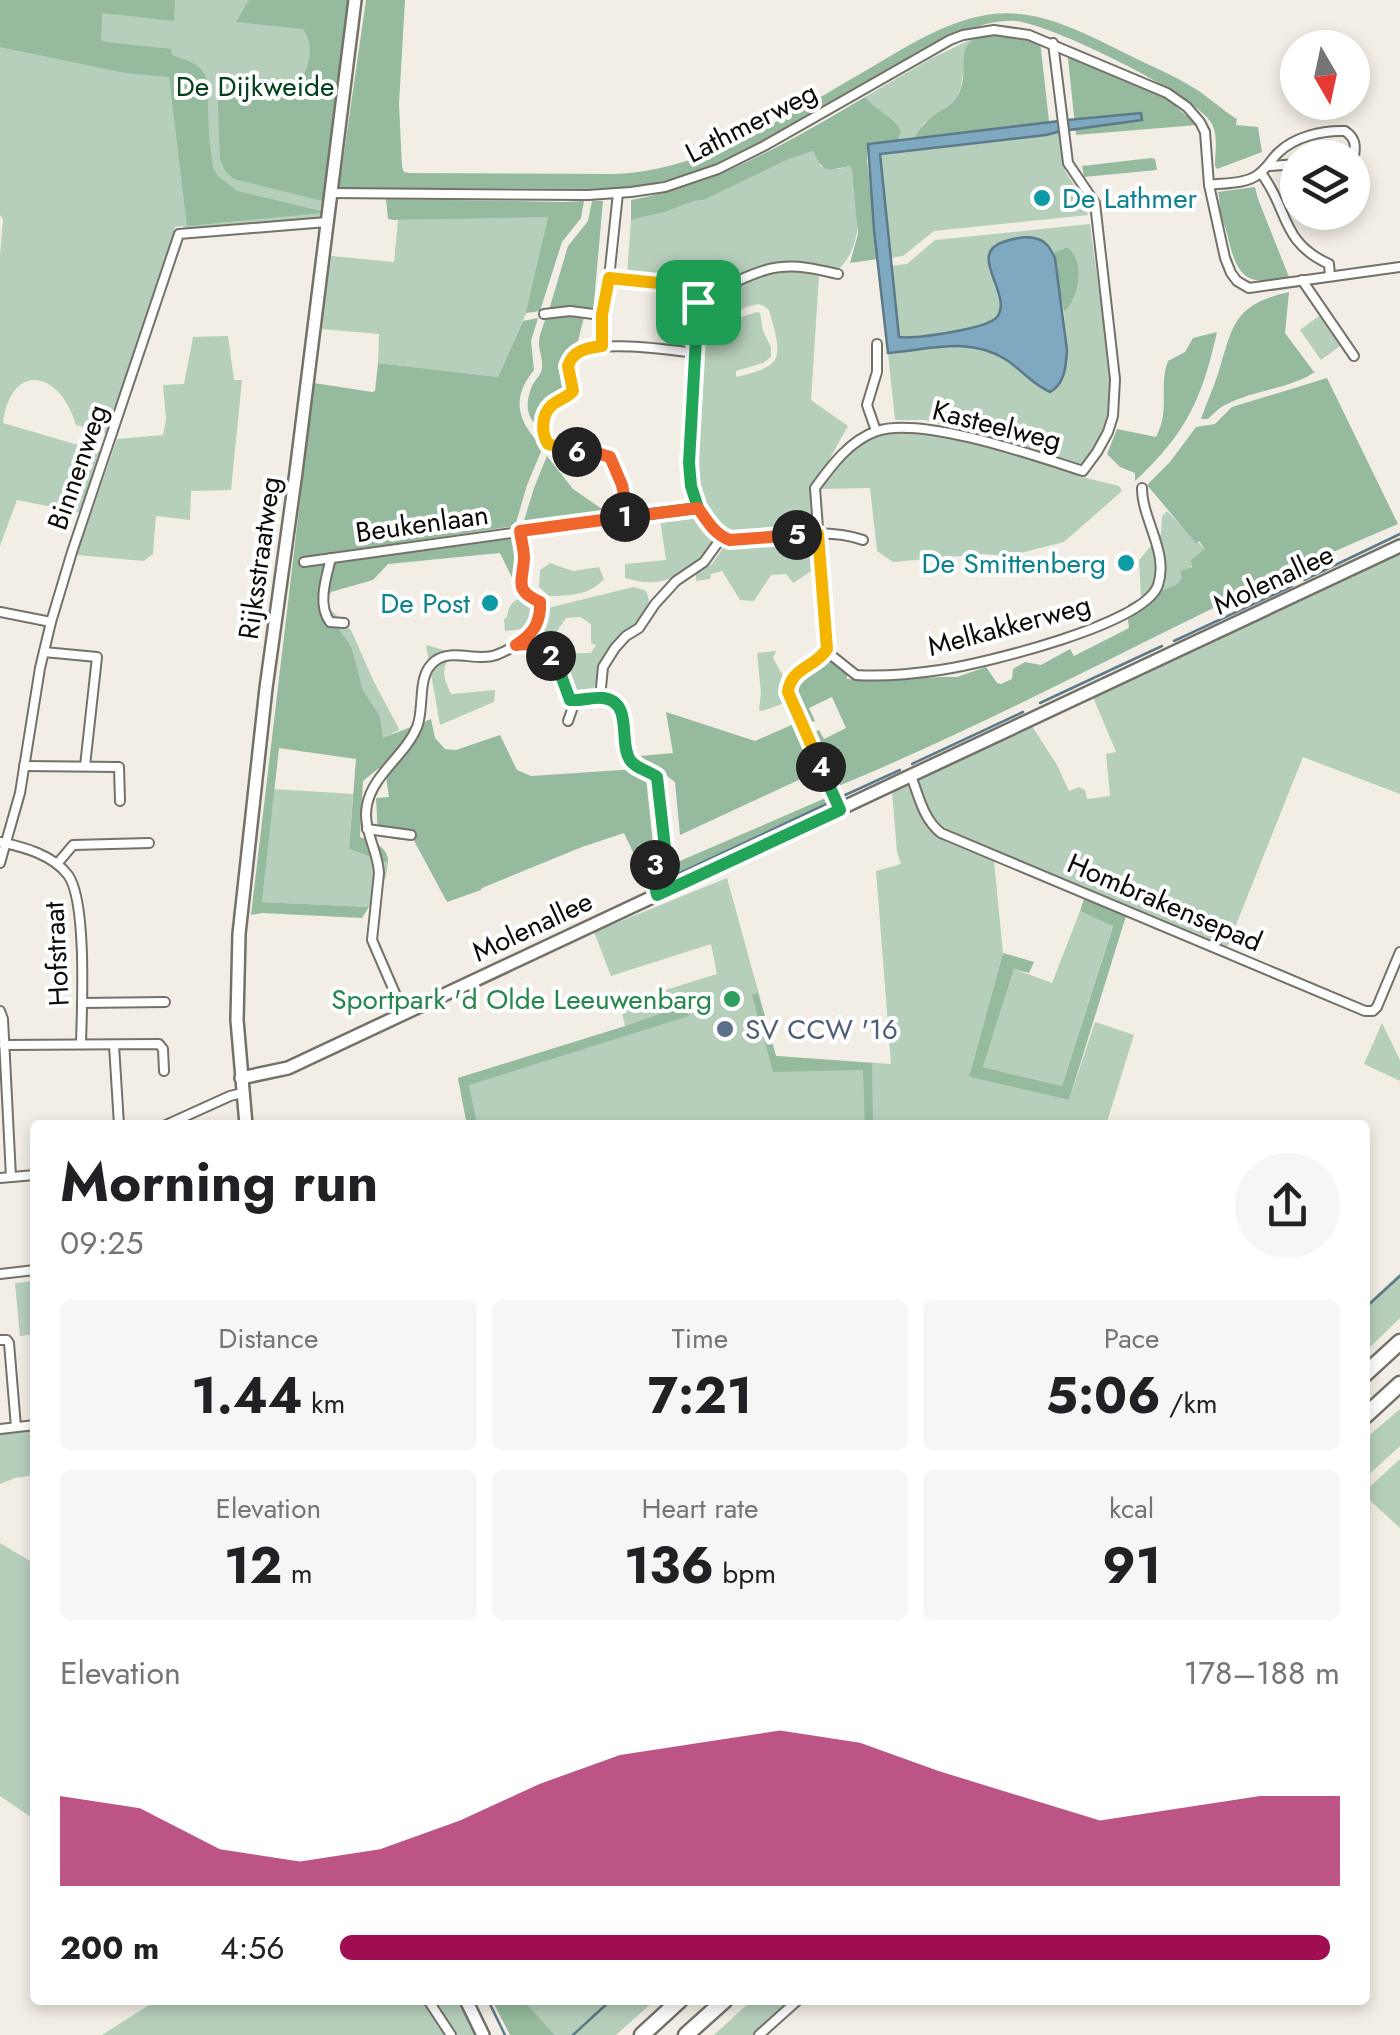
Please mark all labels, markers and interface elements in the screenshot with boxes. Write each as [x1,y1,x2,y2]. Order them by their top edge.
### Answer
north arrow [1280,30,1370,120]
map controls [1280,30,1370,230]
park label: De Dijkweide [176,66,334,107]
street label: Lathmerweg [678,72,824,173]
button: layers [1280,140,1370,230]
place label: De Lathmer [1062,178,1198,219]
marker: De Lathmer [1031,187,1053,209]
pin [656,260,741,345]
icon: arrive [671,275,726,330]
street label: Kasteelweg [928,390,1066,461]
street label: Binnenweg [37,399,118,535]
pin: 6 [552,427,602,477]
text: 6 [568,431,586,472]
street label: Rijksstraatweg [228,474,291,642]
pin: 1 [600,492,650,542]
street label: Beukenlaan [353,494,491,553]
text: 1 [618,496,632,537]
pin: 5 [772,510,822,560]
text: 5 [788,514,806,555]
street label: Molenallee [1206,534,1340,625]
place label: De Smittenberg [922,543,1106,584]
marker: De Smittenberg [1115,552,1137,574]
place label: De Post [380,583,470,624]
street label: Melkakkerweg [923,584,1095,667]
marker: De Post [479,592,501,614]
pin: 2 [526,631,576,681]
text: 2 [542,635,560,676]
pin: 4 [796,742,846,792]
text: 4 [811,746,831,787]
pin: 3 [630,840,680,890]
street label: Hombrakensepad [1061,843,1269,962]
text: 3 [646,844,664,885]
street label: Molenallee [465,881,599,972]
street label: Hofstraat [33,900,80,1007]
place label: Sportpark 'd Olde Leeuwenbarg [331,979,712,1020]
marker: Sportpark 'd Olde Leeuwenbarg [721,988,743,1010]
place label: SV CCW '16 [745,1009,898,1050]
marker: SV CCW '16 [714,1018,736,1040]
text: Morning run [60,1142,378,1222]
button: share [1235,1153,1340,1258]
text: 09:25 [60,1220,144,1266]
text: Distance [218,1318,318,1359]
text: Time [672,1318,728,1359]
text: Pace [1104,1318,1160,1359]
text: 1.44 [191,1359,303,1432]
text: 7:21 [648,1359,752,1432]
text: 5:06 [1046,1359,1161,1432]
text: km [303,1383,345,1424]
text: /km [1161,1383,1218,1424]
text: Elevation [216,1488,321,1529]
text: Heart rate [642,1488,758,1529]
text: kcal [1109,1488,1154,1529]
text: 12 [224,1529,282,1602]
text: 136 [624,1529,714,1602]
text: 91 [1102,1529,1161,1602]
text: m [282,1553,313,1594]
text: bpm [714,1553,776,1594]
text: Elevation [60,1650,181,1696]
text: 178–188 m [1184,1650,1340,1696]
text: 200 m [60,1925,159,1971]
text: 4:56 [220,1925,285,1971]

